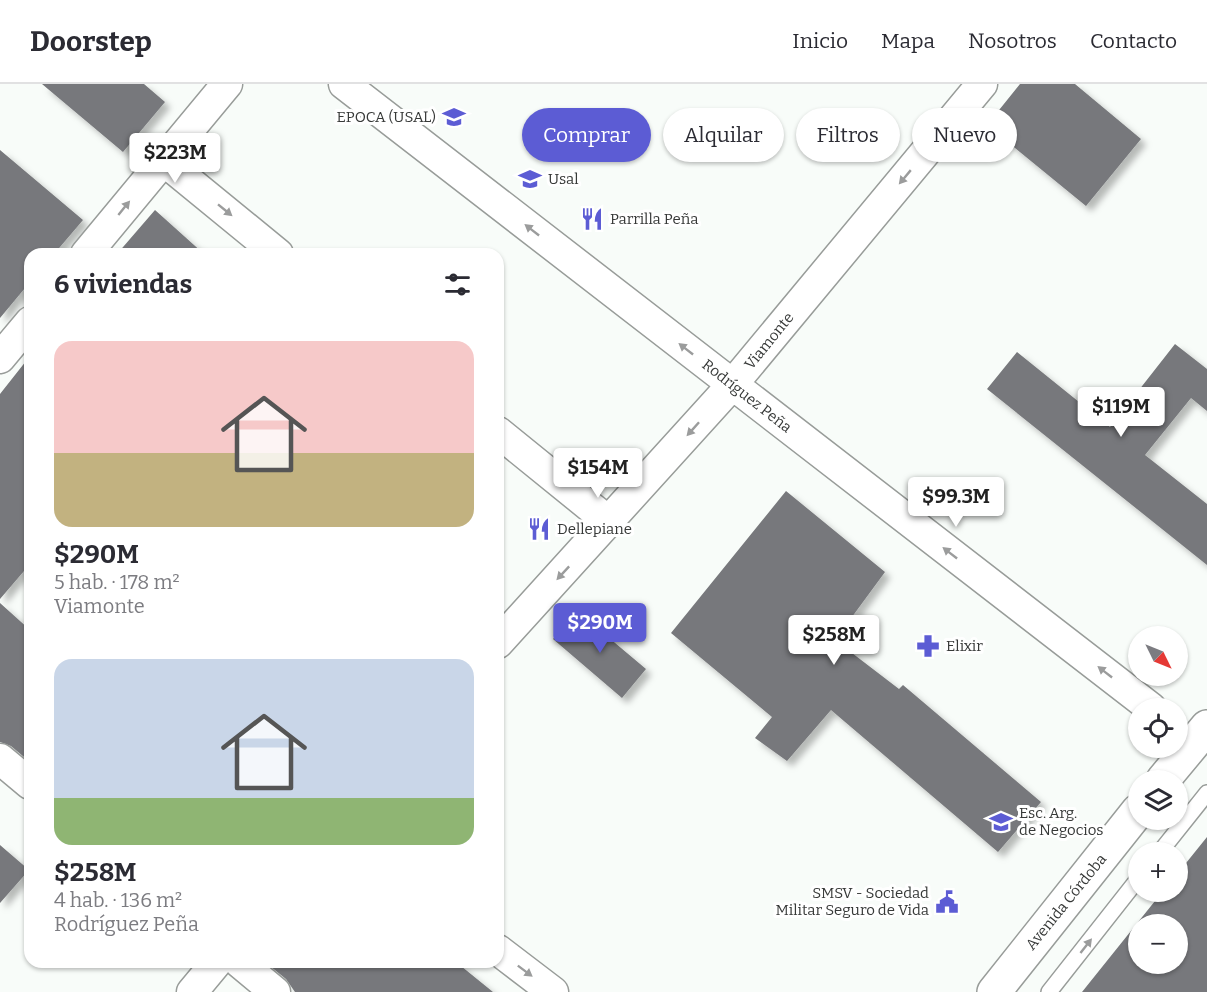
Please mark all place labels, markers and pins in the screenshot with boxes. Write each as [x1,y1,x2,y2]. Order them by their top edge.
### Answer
school or university icon: EPOCA (USAL) [441,104,467,130]
place label: EPOCA (USAL) [337,108,436,126]
pin: $223M [133,133,217,184]
school or university icon: Usal [517,166,543,192]
place label: Usal [548,170,579,188]
restaurant icon: Parrilla Peña [579,206,605,232]
place label: Parrilla Peña [610,210,698,228]
pin: $119M [1079,387,1163,438]
pin: $154M [556,448,640,499]
pin: $99.3M [907,477,1005,528]
restaurant icon: Dellepiane [526,516,552,542]
place label: Dellepiane [557,520,632,538]
pin: $290M [558,603,642,654]
pin: $258M [792,615,876,666]
pharmacy icon: Elixir [915,633,941,659]
place label: Elixir [946,637,983,655]
place label: Esc. Arg. de Negocios [1019,804,1104,839]
school or university icon: Esc. Arg. de Negocios [988,809,1014,835]
place label: SMSV - Sociedad Militar Seguro de Vida [775,884,929,919]
public building icon: SMSV - Sociedad Militar Seguro de Vida [934,889,960,915]

